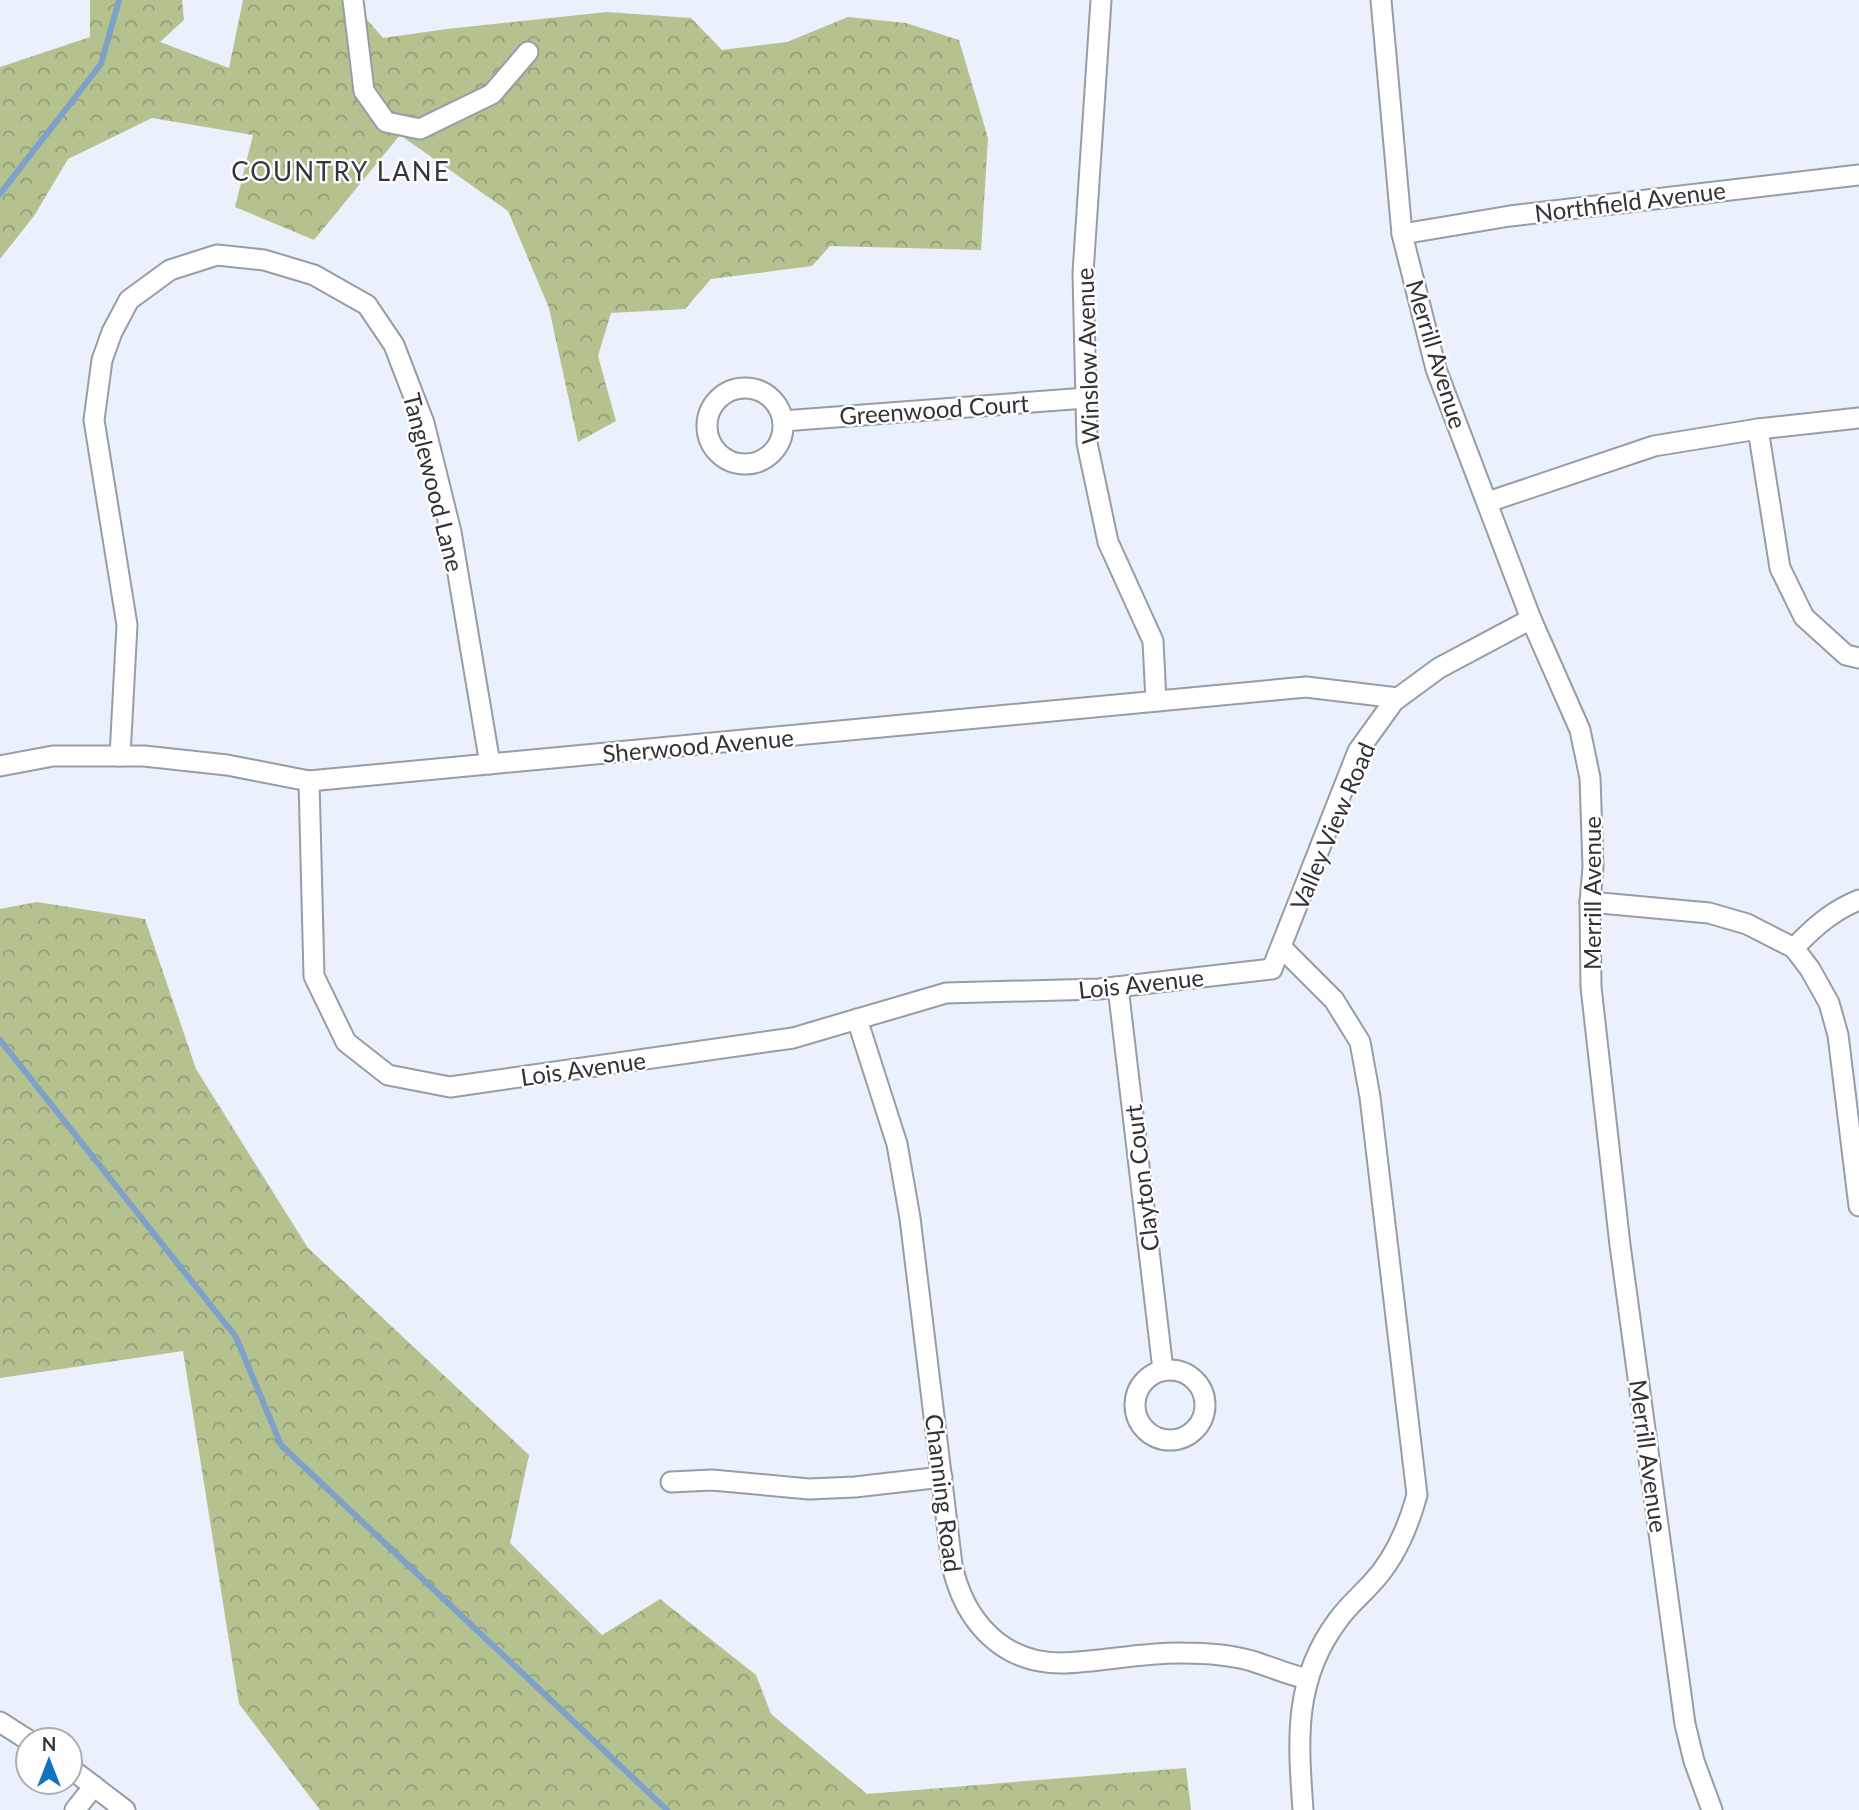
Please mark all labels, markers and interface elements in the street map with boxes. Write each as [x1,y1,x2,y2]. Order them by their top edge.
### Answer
district label: COUNTRY LANE [231,155,451,187]
street label: Northfield Avenue [1533,175,1727,227]
street label: Winslow Avenue [1069,267,1105,445]
street label: Merrill Avenue [1401,276,1473,432]
street label: Greenwood Court [838,388,1030,430]
street label: Tanglewood Lane [398,390,470,574]
street label: Sherwood Avenue [601,722,795,768]
street label: Valley View Road [1284,738,1380,914]
street label: Merrill Avenue [1577,816,1606,970]
street label: Lois Avenue [1077,962,1205,1004]
street label: Lois Avenue [519,1045,647,1091]
street label: Clayton Court [1118,1103,1164,1253]
street label: Merrill Avenue [1624,1378,1674,1534]
street label: Channing Road [920,1412,968,1574]
north arrow [14,1726,84,1796]
text: N [42,1732,56,1755]

